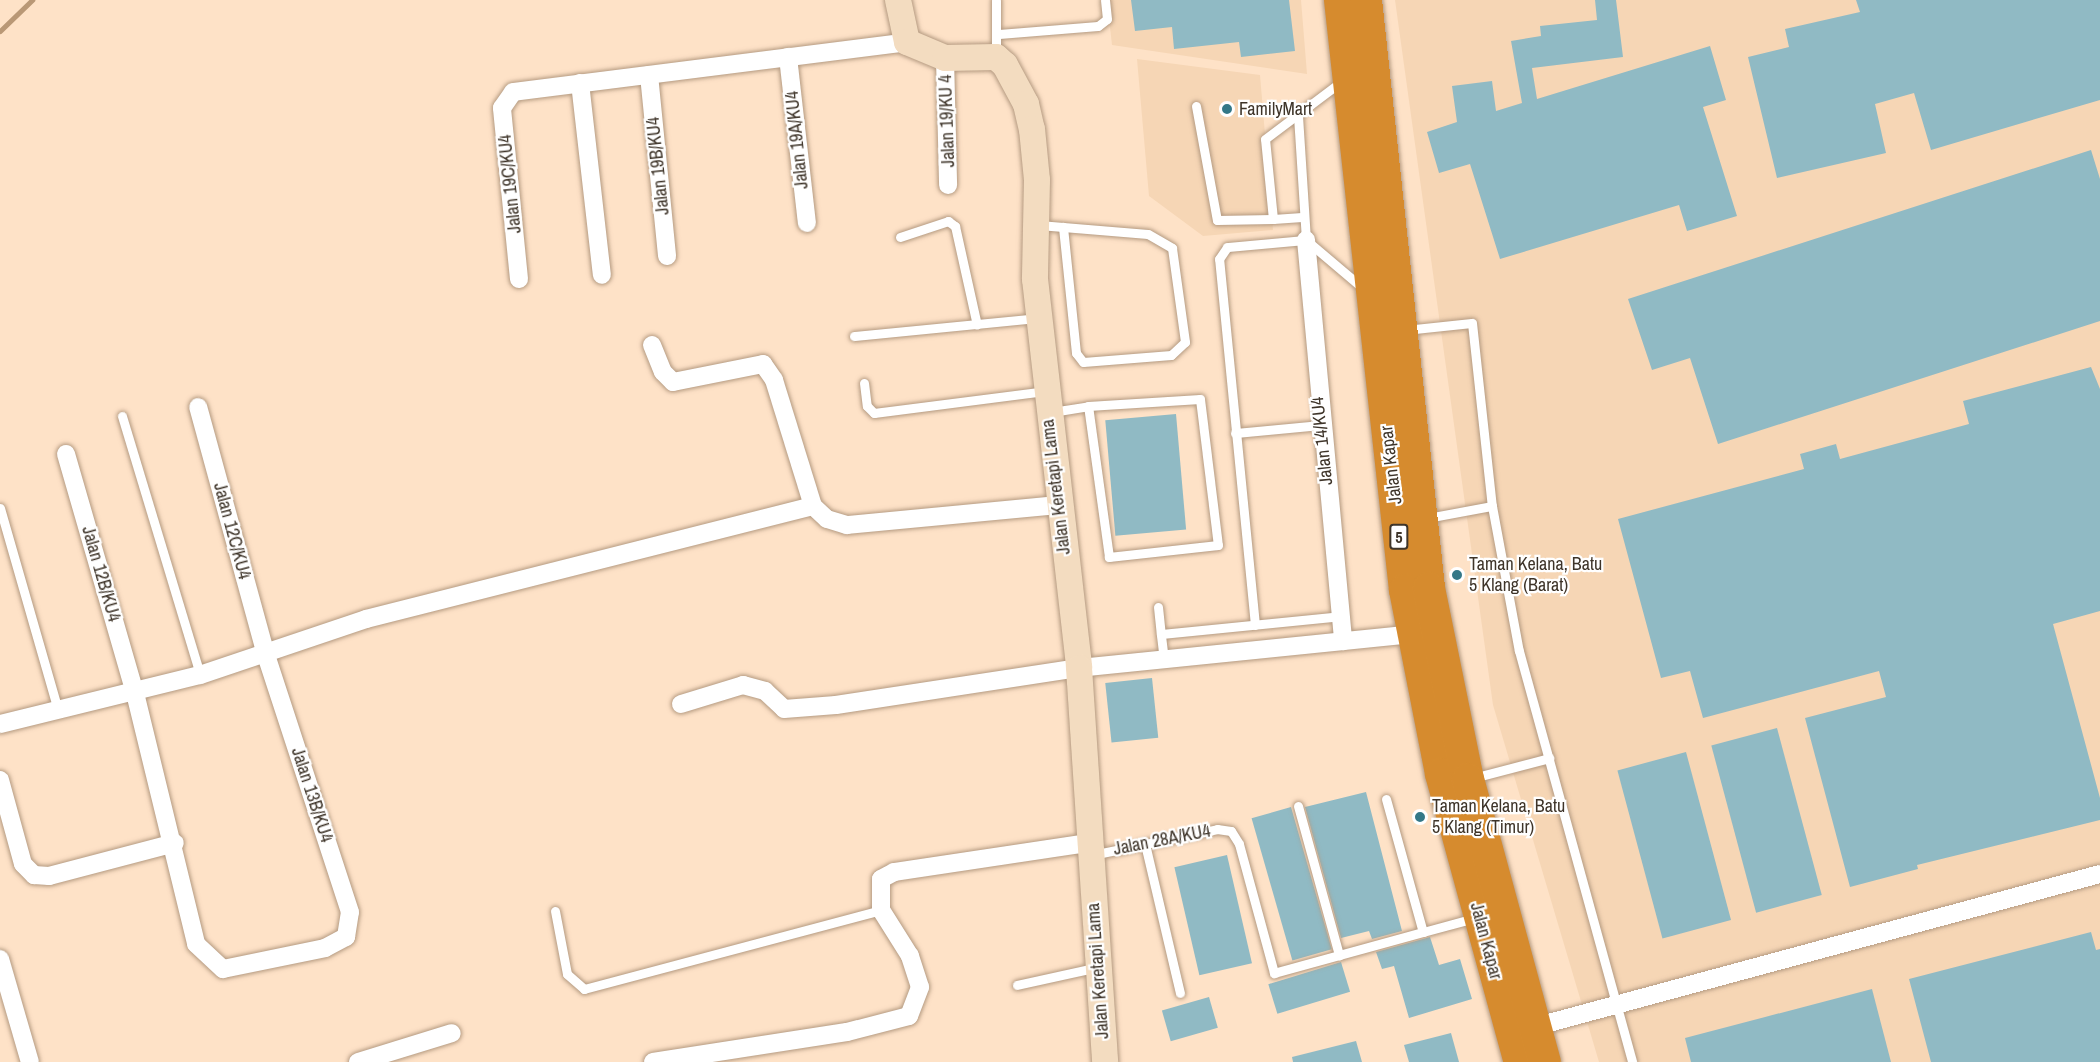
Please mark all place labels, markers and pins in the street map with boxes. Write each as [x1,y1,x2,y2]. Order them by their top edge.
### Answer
place label: FamilyMart [1239,98,1312,120]
marker: FamilyMart [1220,102,1234,116]
place label: Taman Kelana, Batu 5 Klang (Barat) [1469,554,1602,596]
marker: Taman Kelana, Batu 5 Klang (Barat) [1450,568,1464,582]
place label: Taman Kelana, Batu 5 Klang (Timur) [1432,796,1565,838]
marker: Taman Kelana, Batu 5 Klang (Timur) [1413,810,1427,824]

